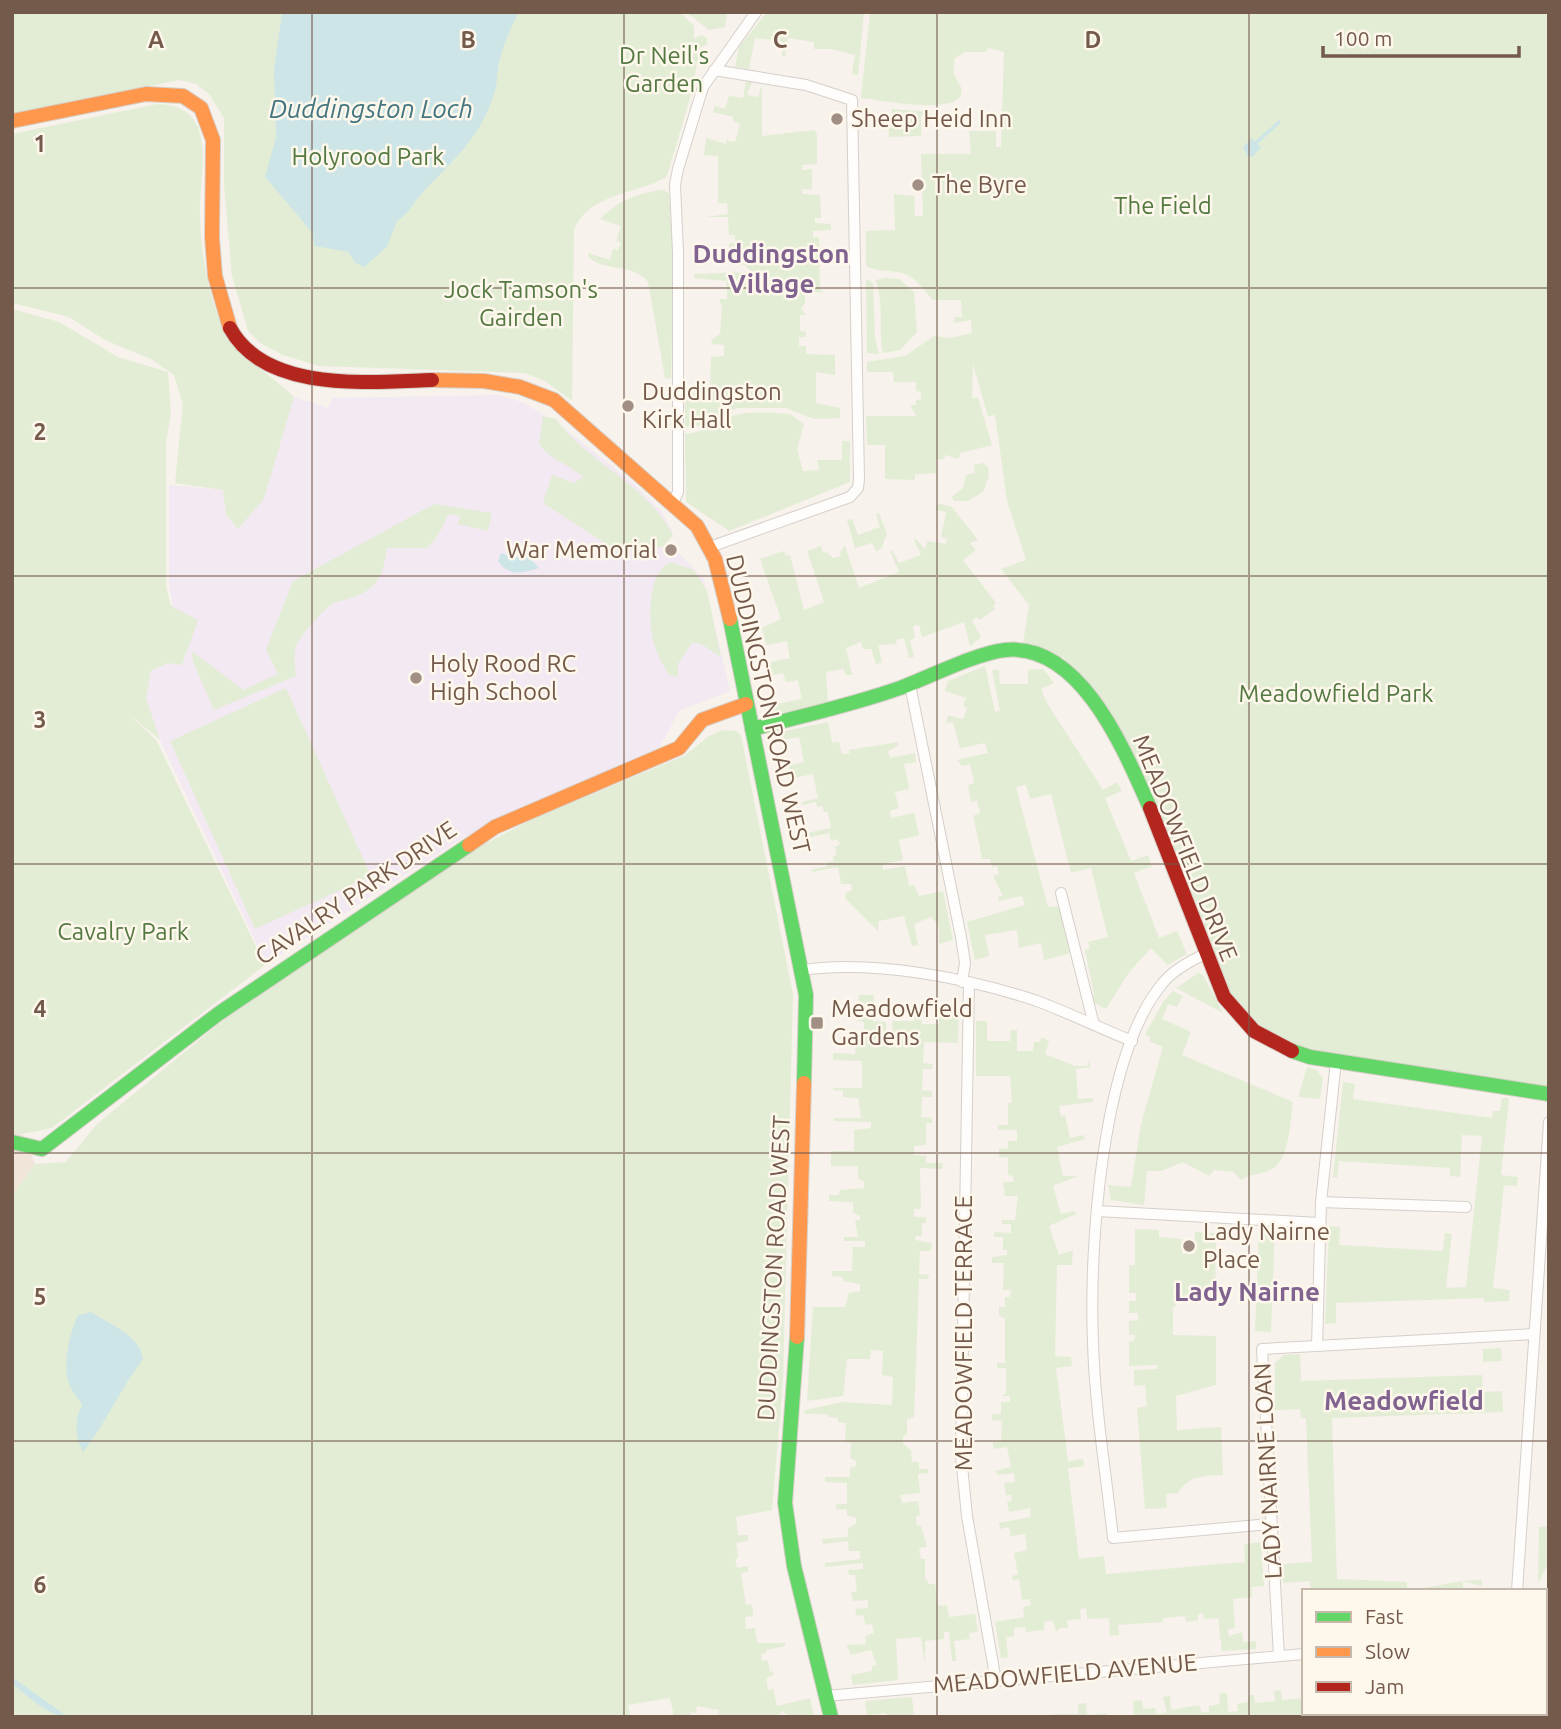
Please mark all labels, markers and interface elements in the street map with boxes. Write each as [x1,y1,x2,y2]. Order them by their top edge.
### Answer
scale bar [1323,14,1519,58]
text: 100 m [1334,26,1392,50]
text: A [148,27,164,52]
text: B [460,27,476,52]
text: C [773,27,788,52]
text: D [1085,27,1101,52]
park label: Dr Neil's Garden [619,42,709,97]
water label: Duddingston Loch [269,94,473,123]
place label: Sheep Heid Inn [851,105,1012,132]
marker: Sheep Heid Inn [829,111,845,127]
text: 1 [34,131,46,156]
park label: Holyrood Park [292,143,444,170]
place label: The Byre [932,171,1027,198]
marker: The Byre [910,177,926,193]
park label: The Field [1114,192,1212,219]
district label: Duddingston Village [692,239,850,298]
park label: Jock Tamson's Gairden [444,276,598,331]
place label: Duddingston Kirk Hall [642,378,782,433]
marker: Duddingston Kirk Hall [620,398,636,414]
text: 2 [34,419,46,444]
place label: War Memorial [506,536,657,563]
marker: War Memorial [663,542,679,558]
street label: DUDDINGSTON ROAD WEST [721,552,816,856]
place label: Holy Rood RC High School [430,650,576,705]
marker: Holy Rood RC High School [408,670,424,686]
park label: Meadowfield Park [1239,680,1433,707]
text: 3 [34,707,46,732]
street label: MEADOWFIELD DRIVE [1128,731,1243,965]
street label: CAVALRY PARK DRIVE [250,815,461,970]
park label: Cavalry Park [57,918,189,945]
place label: Meadowfield Gardens [831,995,973,1050]
text: 4 [34,996,47,1021]
marker: Meadowfield Gardens [809,1015,825,1031]
street label: DUDDINGSTON ROAD WEST [752,1114,795,1421]
street label: MEADOWFIELD TERRACE [950,1195,977,1471]
place label: Lady Nairne Place [1203,1218,1330,1273]
marker: Lady Nairne Place [1181,1238,1197,1254]
district label: Lady Nairne [1174,1277,1320,1306]
text: 5 [34,1284,46,1309]
street label: LADY NAIRNE LOAN [1248,1362,1287,1580]
district label: Meadowfield [1324,1386,1484,1415]
text: 6 [34,1572,47,1597]
legend [1302,1589,1547,1715]
text: Fast [1365,1604,1403,1628]
text: Slow [1365,1639,1410,1663]
street label: MEADOWFIELD AVENUE [932,1649,1198,1698]
text: Jam [1365,1674,1404,1698]

